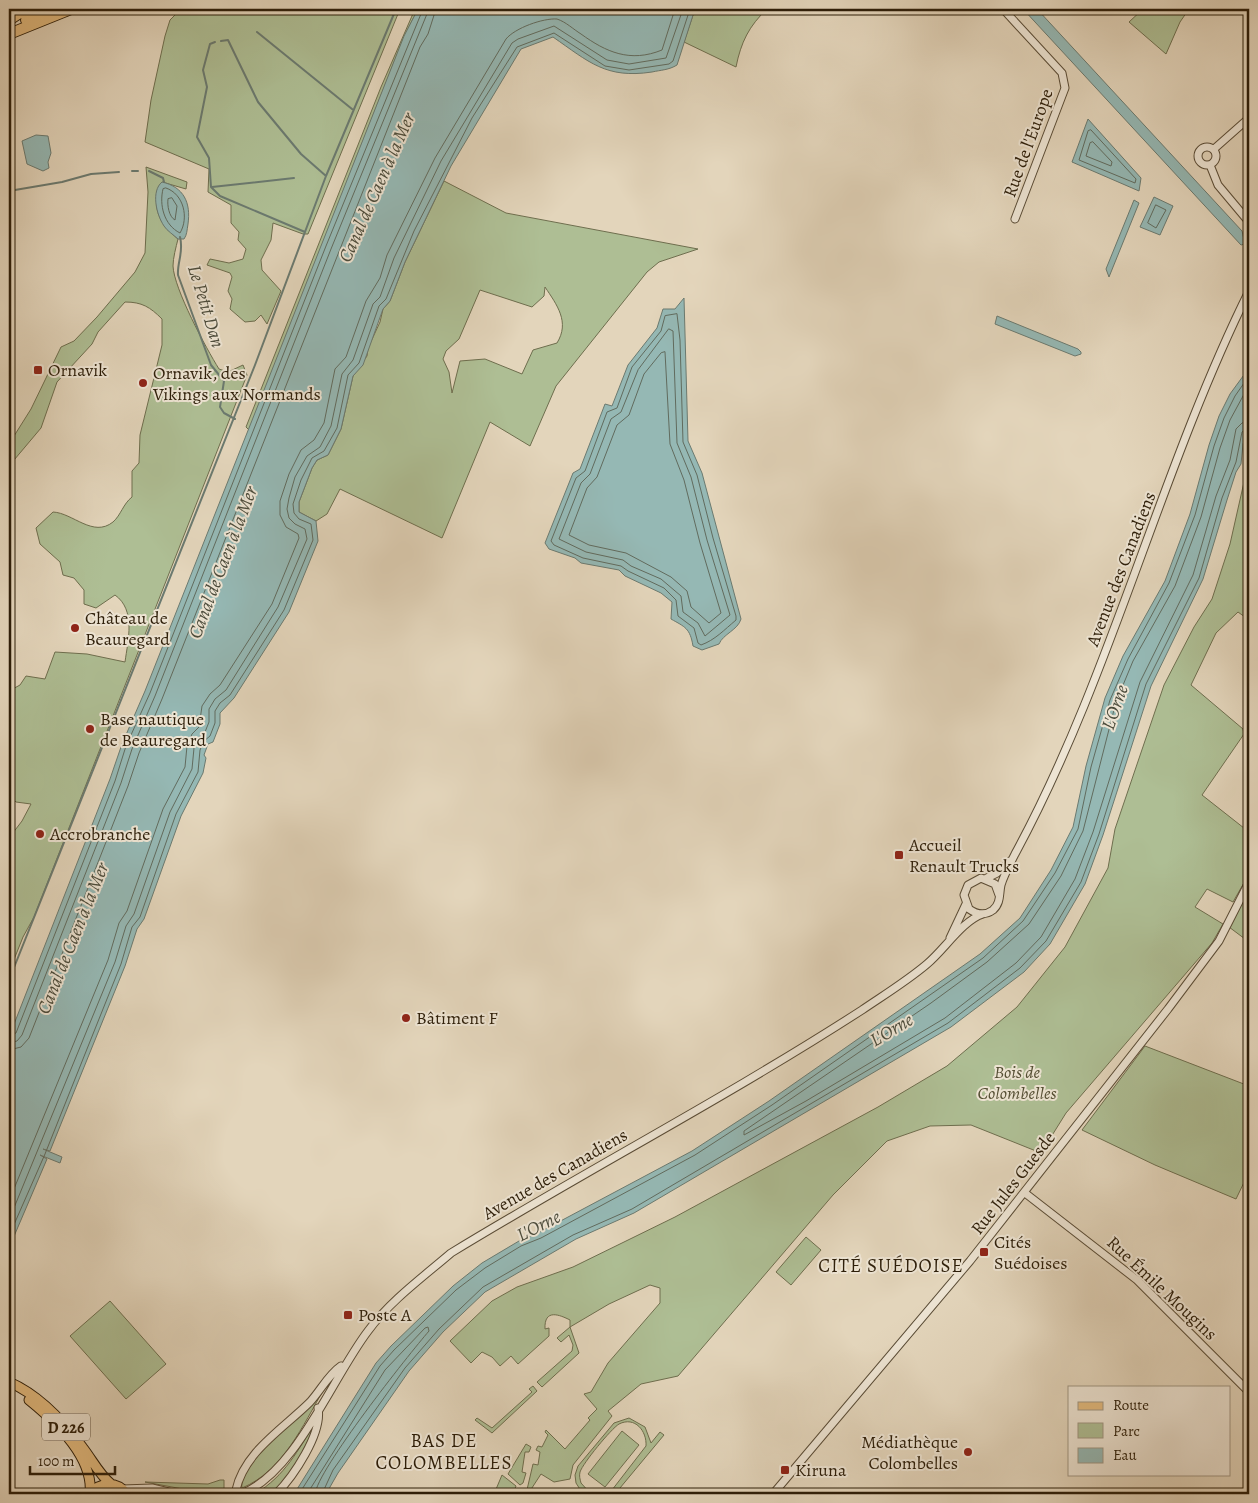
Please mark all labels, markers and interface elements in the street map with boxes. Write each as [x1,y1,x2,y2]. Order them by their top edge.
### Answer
street label: Rue de l'Europe [997,85,1059,201]
water label: Canal de Caen à la Mer [332,107,422,266]
water label: Le Petit Dan [181,262,231,351]
place label: Ornavik [48,358,107,382]
place label: Ornavik, des Vikings aux Normands [152,361,321,406]
marker: Ornavik [32,364,44,376]
marker: Ornavik, des Vikings aux Normands [137,377,149,389]
water label: Canal de Caen à la Mer [182,481,264,642]
street label: Avenue des Canadiens [1080,488,1162,651]
place label: Château de Beauregard [85,606,170,651]
marker: Château de Beauregard [69,622,81,634]
water label: L'Orne [1095,681,1135,733]
place label: Base nautique de Beauregard [100,707,207,752]
marker: Base nautique de Beauregard [84,723,96,735]
place label: Accrobranche [49,822,150,846]
marker: Accrobranche [34,828,46,840]
place label: Accueil Renault Trucks [908,833,1019,878]
marker: Accueil Renault Trucks [893,849,905,861]
water label: Canal de Caen à la Mer [31,857,116,1018]
place label: Bâtiment F [416,1006,498,1030]
water label: L'Orne [865,1007,918,1053]
marker: Bâtiment F [400,1012,412,1024]
park label: Bois de Colombelles [977,1060,1057,1105]
street label: Avenue des Canadiens [477,1123,632,1226]
street label: Rue Jules Guesde [965,1127,1061,1239]
water label: L'Orne [512,1204,565,1248]
place label: Cités Suédoises [994,1230,1068,1275]
street label: Rue Émile Mougins [1102,1231,1222,1345]
marker: Cités Suédoises [978,1246,990,1258]
district label: CITÉ SUÉDOISE [818,1253,964,1279]
place label: Poste A [358,1303,412,1327]
marker: Poste A [342,1309,354,1321]
legend [1068,1386,1230,1476]
text: Route [1113,1395,1149,1415]
road number: D 226 [42,1414,90,1440]
text: Parc [1113,1421,1140,1441]
district label: BAS DE COLOMBELLES [375,1428,513,1476]
place label: Médiathèque Colombelles [861,1430,958,1475]
scale bar [30,1443,115,1475]
text: Eau [1113,1445,1138,1465]
marker: Médiathèque Colombelles [962,1446,974,1458]
text: 100 m [38,1451,75,1471]
place label: Kiruna [795,1458,847,1482]
marker: Kiruna [779,1464,791,1476]

